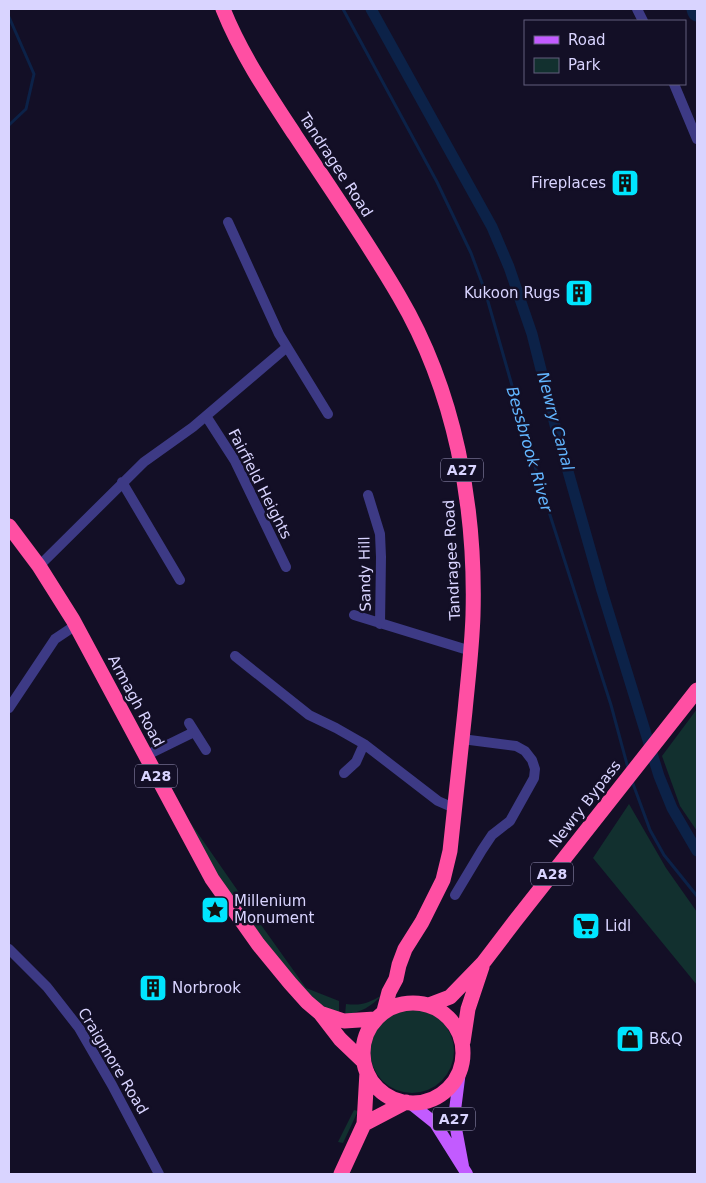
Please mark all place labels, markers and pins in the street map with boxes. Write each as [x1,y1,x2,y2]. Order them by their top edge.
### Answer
building icon: Fireplaces [610,168,640,198]
place label: Fireplaces [531,174,606,192]
building icon: Kukoon Rugs [564,278,594,308]
place label: Kukoon Rugs [464,284,560,302]
place label: Millenium Monument [234,892,314,927]
place icon: Millenium Monument [200,895,230,925]
supermarket icon: Lidl [571,911,601,941]
place label: Lidl [605,917,631,935]
building icon: Norbrook [138,973,168,1003]
place label: Norbrook [172,979,241,997]
shop icon: B&Q [615,1024,645,1054]
place label: B&Q [649,1030,683,1048]

